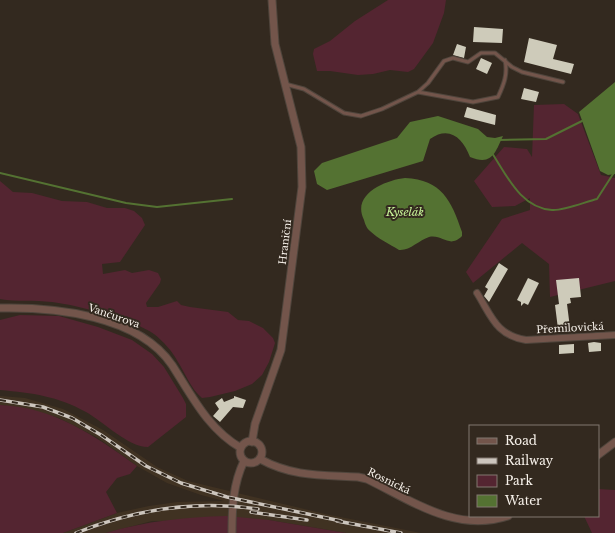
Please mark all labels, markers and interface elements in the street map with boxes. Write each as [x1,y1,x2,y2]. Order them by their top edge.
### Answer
water label: Kyselák [385,205,424,219]
street label: Hraniční [276,218,294,265]
street label: Vančurova [85,301,142,331]
street label: Přemilovická [536,320,605,336]
legend [469,425,599,517]
text: Road [505,433,537,448]
text: Railway [505,453,554,468]
street label: Rosnická [365,465,413,497]
text: Park [505,473,533,488]
text: Water [504,493,542,508]

